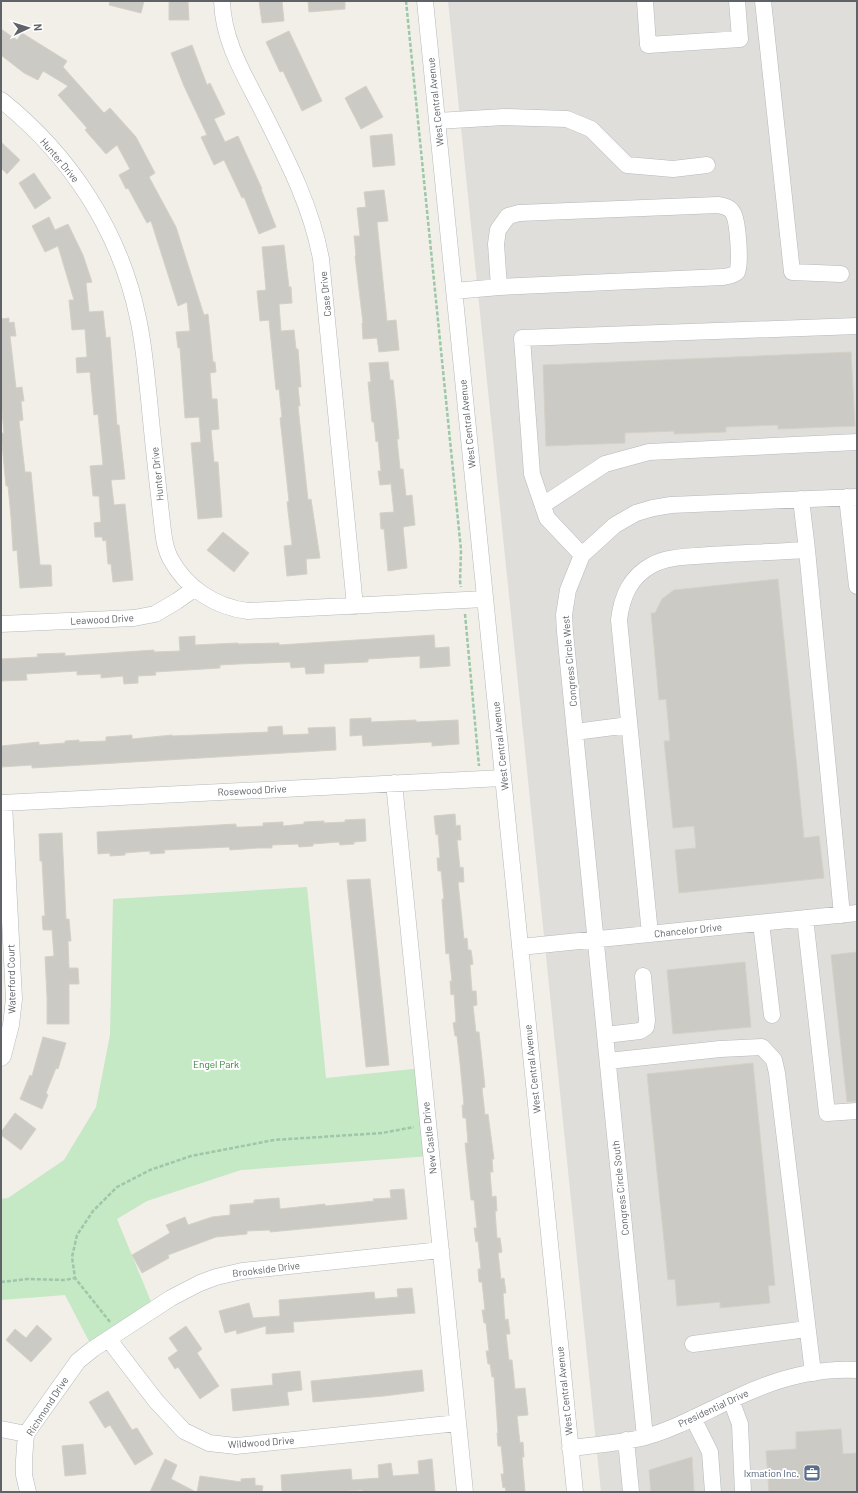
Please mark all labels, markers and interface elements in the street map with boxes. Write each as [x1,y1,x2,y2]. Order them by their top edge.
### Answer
north arrow [8,8,48,48]
text: N [32,23,45,31]
street label: West Central Avenue [424,57,446,147]
street label: Hunter Drive [38,135,82,185]
street label: Case Drive [317,271,333,317]
street label: West Central Avenue [456,379,478,469]
street label: Hunter Drive [148,447,166,501]
street label: Leawood Drive [70,611,134,627]
street label: Congress Circle West [559,615,579,707]
street label: West Central Avenue [489,701,511,791]
street label: Rosewood Drive [217,782,287,798]
street label: Chancelor Drive [654,920,722,940]
street label: Waterford Court [4,944,18,1014]
street label: West Central Avenue [521,1024,543,1114]
park label: Engel Park [193,1058,239,1070]
street label: New Castle Drive [419,1101,439,1175]
street label: Congress Circle South [609,1140,631,1236]
street label: Brookside Drive [231,1259,301,1279]
street label: West Central Avenue [553,1346,575,1436]
street label: Richmond Drive [23,1374,71,1438]
street label: Presidential Drive [676,1386,750,1430]
street label: Wildwood Drive [227,1434,295,1450]
office icon: Ixmation Inc. [802,1463,822,1483]
place label: Ixmation Inc. [744,1467,799,1479]

